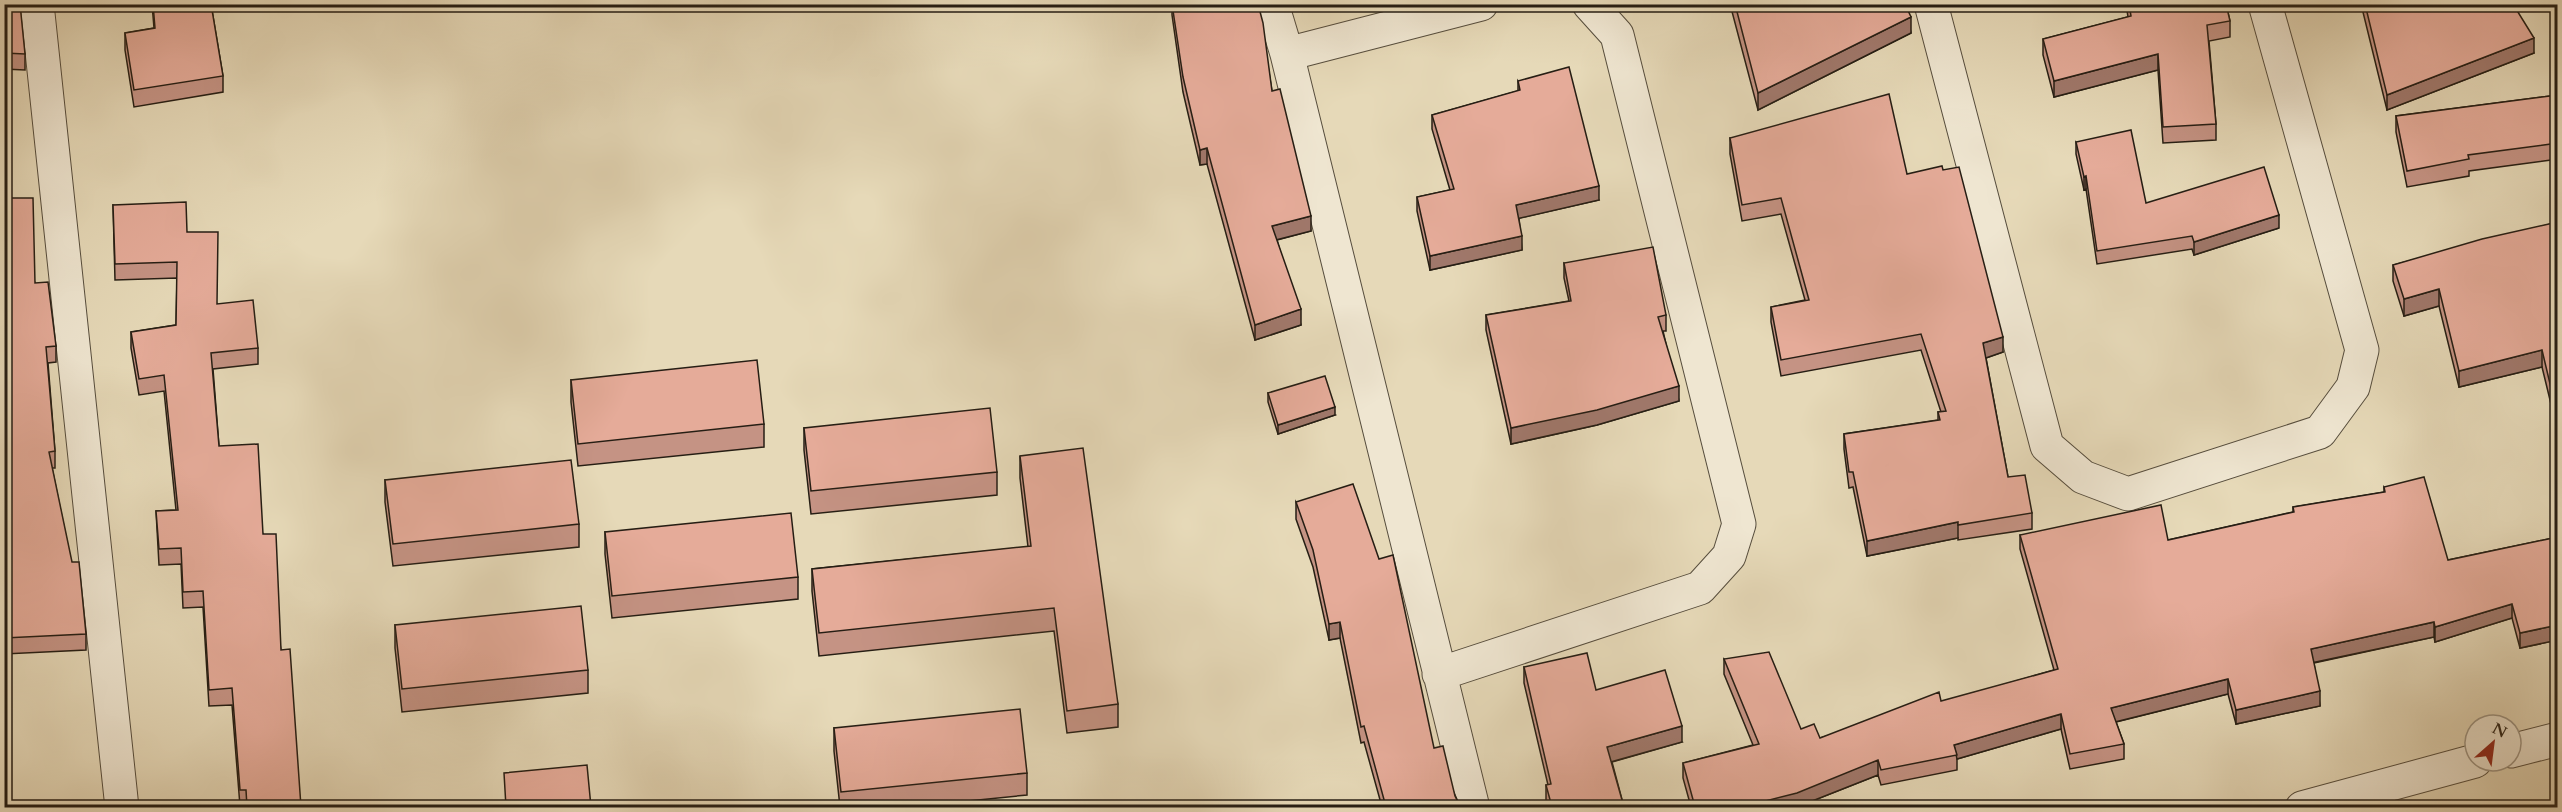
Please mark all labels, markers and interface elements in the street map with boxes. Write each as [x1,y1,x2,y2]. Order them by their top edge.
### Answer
north arrow [2463,713,2523,773]
text: N [2488,718,2511,744]

